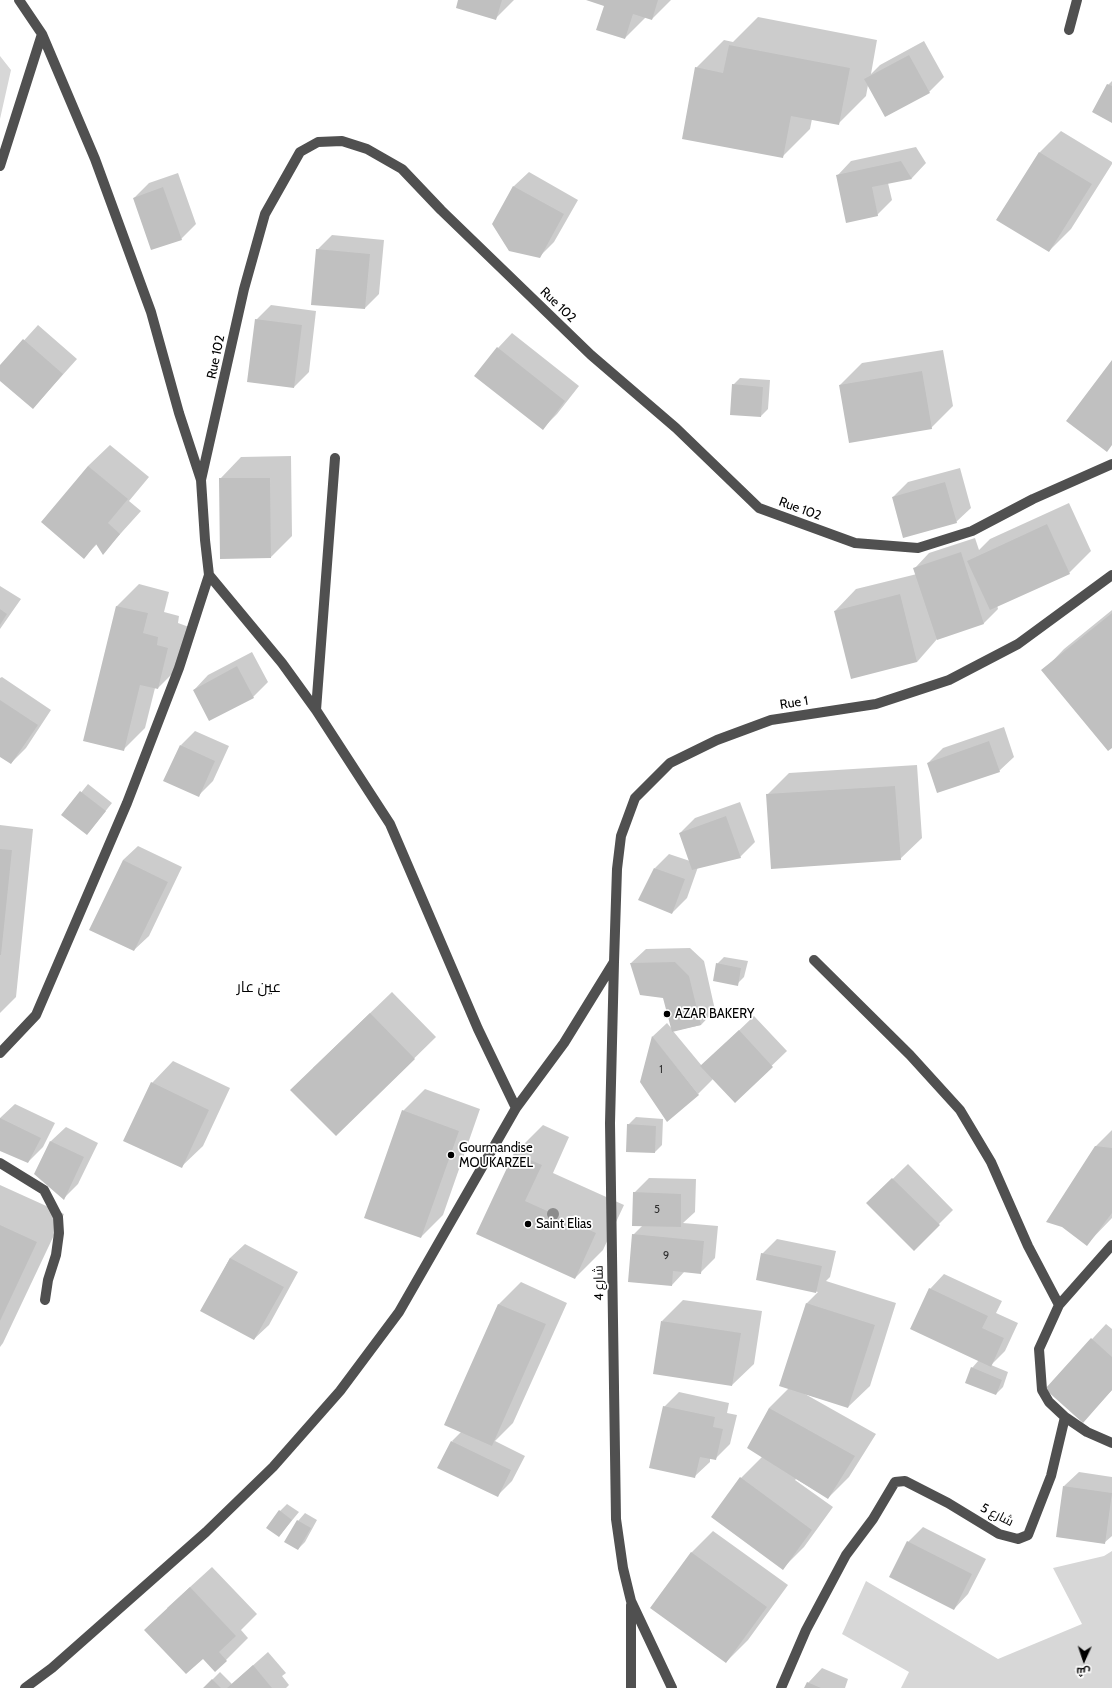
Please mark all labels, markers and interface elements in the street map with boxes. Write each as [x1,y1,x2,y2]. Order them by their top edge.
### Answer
street label: Rue 102 [537,284,579,326]
street label: Rue 102 [204,334,228,380]
street label: Rue 102 [777,494,823,524]
street label: Rue 1 [779,693,809,713]
district label: عين عار [237,979,281,997]
place label: AZAR BAKERY [675,1006,754,1022]
marker: AZAR BAKERY [662,1009,672,1019]
house number: 1 [659,1063,663,1077]
place label: Gourmandise MOUKARZEL [459,1140,533,1171]
marker: Gourmandise MOUKARZEL [446,1150,456,1160]
house number: 5 [654,1203,660,1217]
place label: Saint Elias [536,1216,592,1232]
marker: Saint Elias [523,1219,533,1229]
house number: 9 [663,1249,669,1263]
street label: شارع 4 [591,1265,607,1301]
street label: شارع 5 [978,1500,1016,1530]
north arrow [1064,1640,1104,1680]
text: ش [1076,1665,1091,1679]

